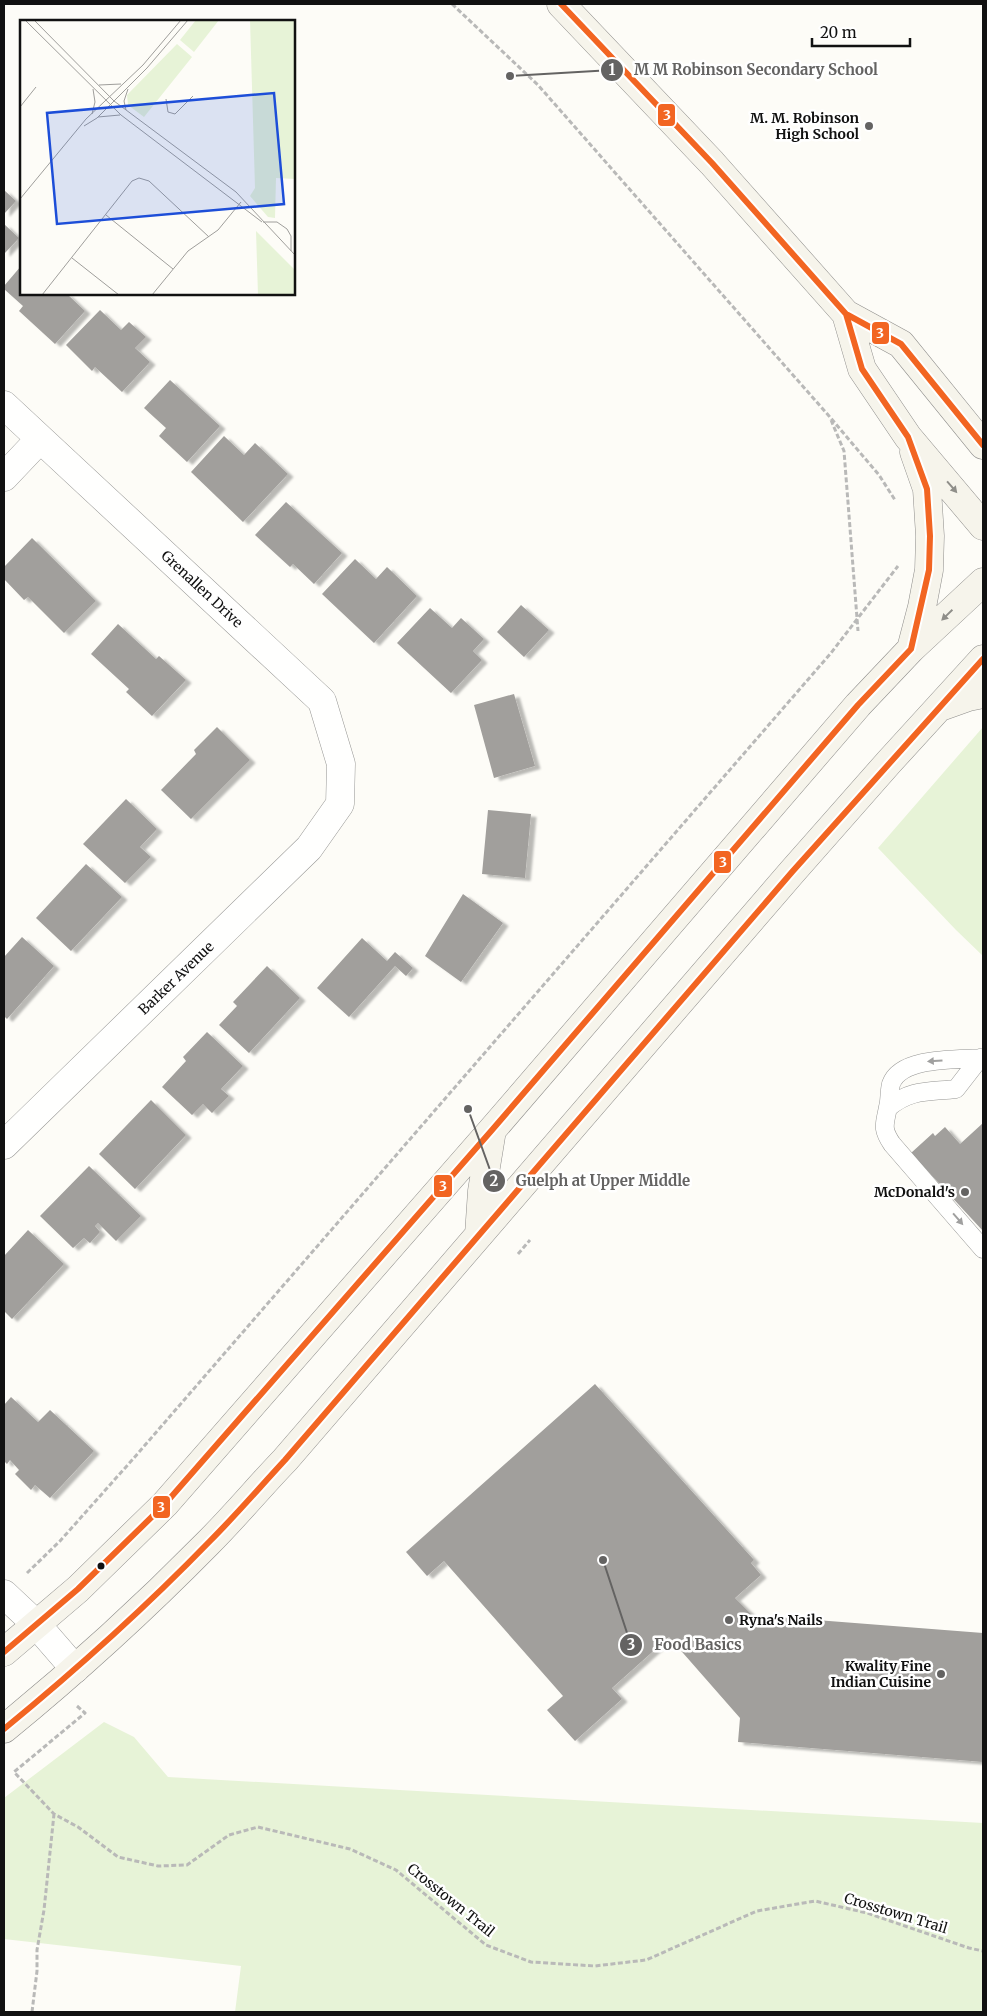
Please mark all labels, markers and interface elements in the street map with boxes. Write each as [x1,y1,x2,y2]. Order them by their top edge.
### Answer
scale bar [812,15,910,47]
inset map [20,20,295,295]
text: 20 m [820,23,857,42]
callout: M M Robinson Secondary School [599,55,888,85]
text: 1 [609,60,616,79]
text: M M Robinson Secondary School [634,60,878,79]
line badge: 3 [657,103,676,127]
text: 3 [663,106,671,124]
place label: M. M. Robinson High School [750,109,859,143]
marker: M. M. Robinson High School [863,120,875,132]
line badge: 3 [871,321,890,345]
text: 3 [876,324,884,342]
one-way arrow [946,481,957,494]
street label: Grenallen Drive [157,547,247,631]
one-way arrow [941,609,953,621]
line badge: 3 [713,850,732,874]
text: 3 [719,853,727,871]
street label: Barker Avenue [135,938,217,1018]
one-way arrow [926,1058,942,1066]
callout: Guelph at Upper Middle [481,1166,701,1196]
text: 2 [490,1171,499,1190]
text: Guelph at Upper Middle [516,1171,690,1190]
line badge: 3 [433,1174,453,1198]
text: 3 [439,1177,447,1195]
place label: McDonald's [874,1183,955,1201]
marker: McDonald's [959,1186,971,1198]
one-way arrow [952,1213,963,1226]
line badge: 3 [152,1495,171,1519]
text: 3 [157,1498,165,1516]
unlabelled marker [96,1561,106,1571]
place label: Ryna's Nails [739,1611,823,1629]
marker: Ryna's Nails [723,1614,735,1626]
callout: Food Basics [619,1630,751,1660]
text: 3 [627,1635,635,1654]
text: Food Basics [654,1635,742,1654]
place label: Kwality Fine Indian Cuisine [830,1657,931,1691]
marker: Kwality Fine Indian Cuisine [935,1668,947,1680]
street label: Crosstown Trail [404,1859,499,1941]
street label: Crosstown Trail [842,1889,950,1937]

